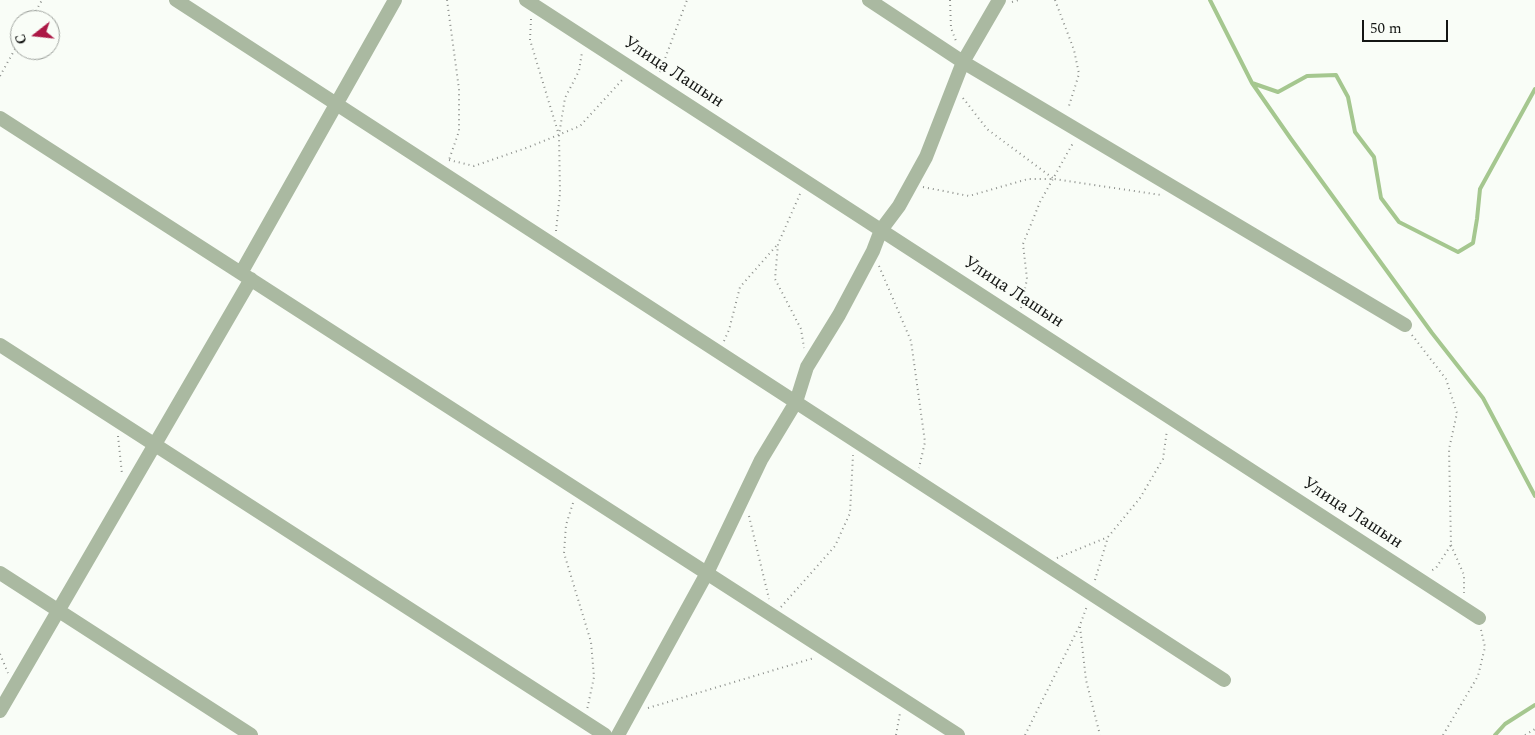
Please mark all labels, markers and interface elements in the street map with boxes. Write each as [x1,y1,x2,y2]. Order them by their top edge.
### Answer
north arrow [10,10,60,60]
scale bar [1365,10,1451,42]
text: 50 m [1370,17,1402,40]
text: С [10,31,33,47]
street label: Улица Лашын [619,32,727,114]
street label: Улица Лашын [959,252,1067,334]
street label: Улица Лашын [1298,473,1406,555]

